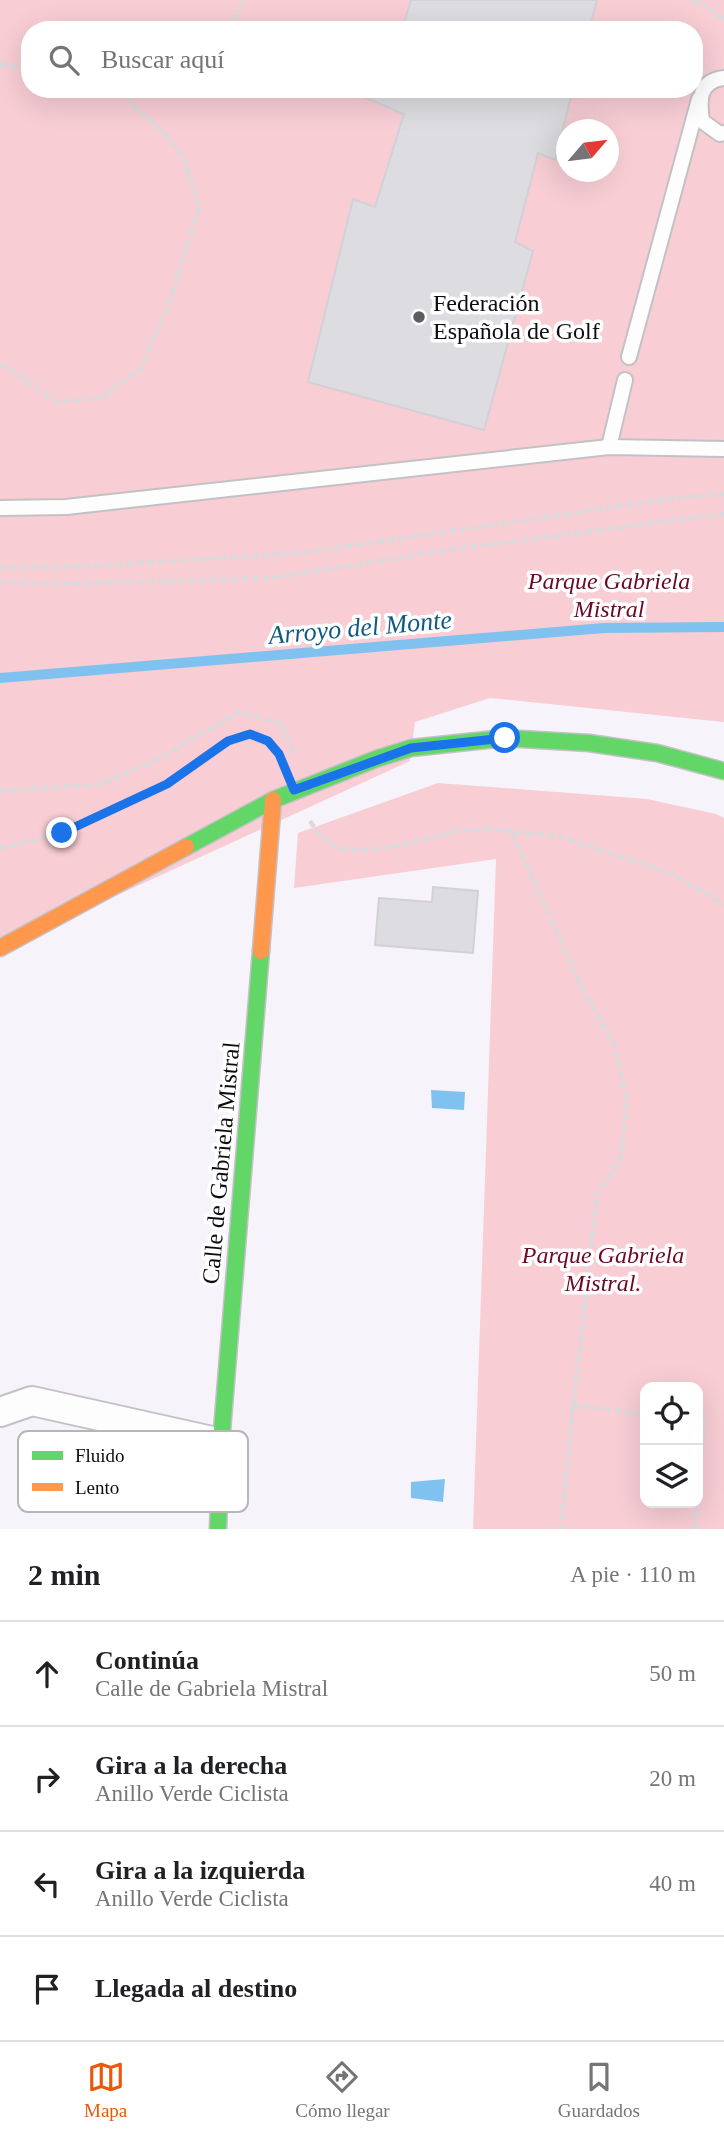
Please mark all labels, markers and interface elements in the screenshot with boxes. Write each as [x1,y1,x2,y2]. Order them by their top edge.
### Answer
search box [21,21,703,98]
icon: search [45,41,83,79]
text: Buscar aquí [101,45,224,74]
north arrow [556,119,619,182]
place label: Federación Española de Golf [433,290,600,344]
marker: Federación Española de Golf [411,309,427,325]
park label: Parque Gabriela Mistral [527,568,690,622]
water label: Arroyo del Monte [265,605,453,650]
route start [489,722,520,753]
route end [46,817,77,848]
street label: Calle de Gabriela Mistral [197,1040,245,1285]
park label: Parque Gabriela Mistral. [521,1242,684,1296]
map controls [640,1382,703,1508]
button: locate [640,1382,703,1445]
legend [18,1431,248,1512]
text: Fluido [75,1445,125,1466]
button: layers [640,1445,703,1508]
text: Lento [75,1477,119,1498]
text: 2 min [28,1558,101,1591]
text: A pie · 110 m [570,1562,696,1587]
text: Continúa [95,1646,199,1675]
icon: ahead [28,1655,66,1693]
text: 50 m [649,1661,696,1686]
text: Calle de Gabriela Mistral [95,1676,328,1701]
text: Gira a la derecha [95,1751,287,1780]
icon: right [28,1760,66,1798]
text: 20 m [649,1766,696,1791]
text: Anillo Verde Ciclista [95,1781,289,1806]
text: Gira a la izquierda [95,1856,305,1885]
icon: left [28,1865,66,1903]
text: 40 m [649,1871,696,1896]
text: Anillo Verde Ciclista [95,1886,289,1911]
icon: arrive [28,1970,66,2008]
text: Llegada al destino [95,1974,297,2003]
tab: Mapa [84,2058,127,2122]
tab: Cómo llegar [295,2058,390,2122]
tab: Guardados [558,2058,640,2122]

